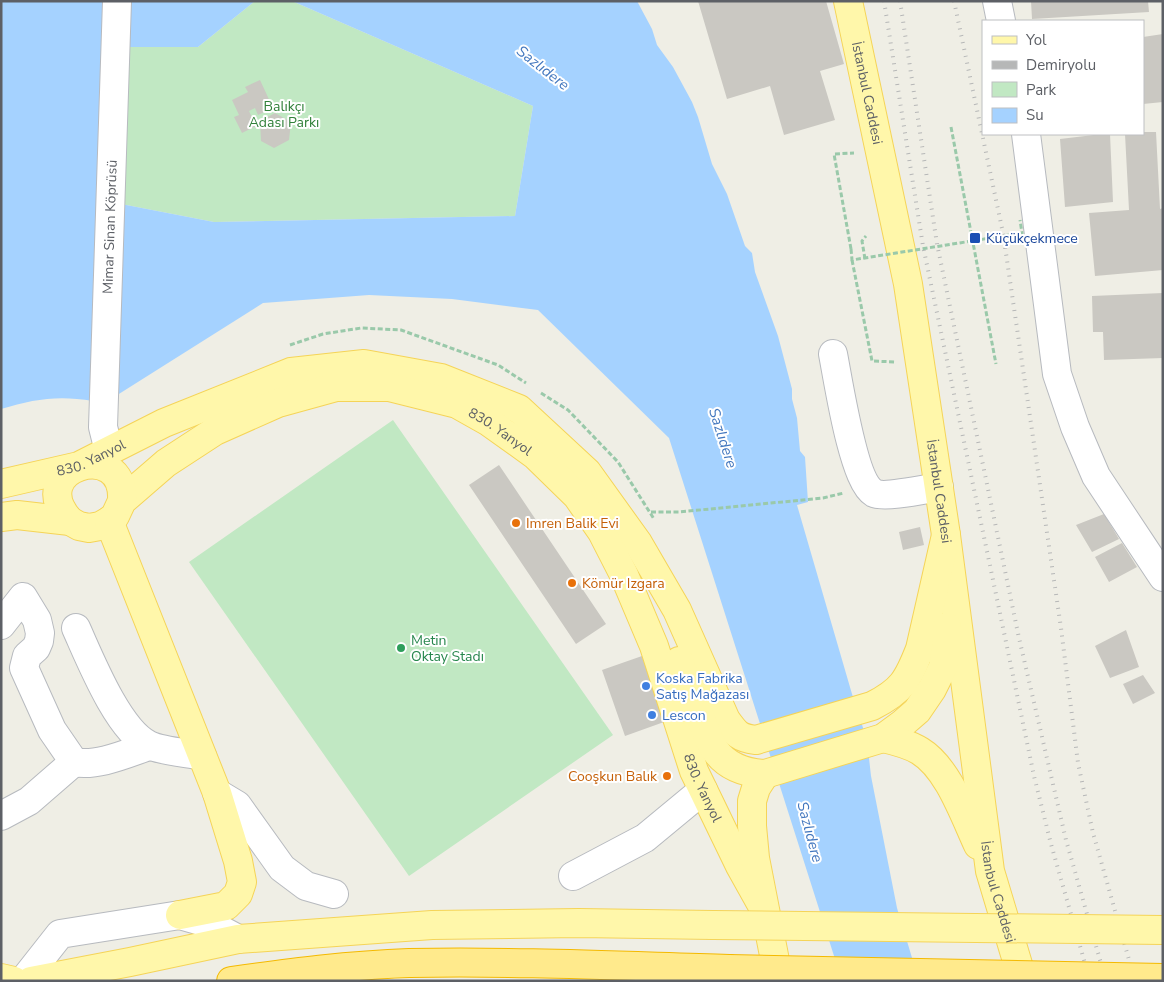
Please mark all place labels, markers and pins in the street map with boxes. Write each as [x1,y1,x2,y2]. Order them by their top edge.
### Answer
place label: Küçükçekmece [986,229,1078,248]
marker: Küçükçekmece [968,231,982,245]
place label: Imren Balik Evi [526,514,619,533]
marker: Imren Balik Evi [510,517,522,529]
place label: Kömür Izgara [582,574,665,593]
marker: Kömür Izgara [566,577,578,589]
place label: Metin Oktay Stadı [411,631,484,666]
marker: Metin Oktay Stadı [395,642,407,654]
place label: Koska Fabrika Satış Mağazası [656,669,749,704]
marker: Koska Fabrika Satış Mağazası [640,680,652,692]
place label: Lescon [662,706,706,725]
marker: Lescon [646,709,658,721]
place label: Cooşkun Balık [568,767,658,786]
marker: Cooşkun Balık [661,770,673,782]

